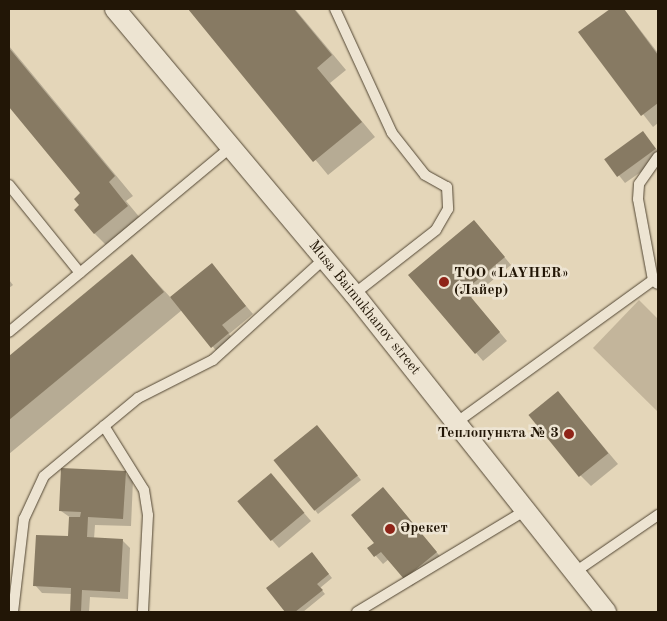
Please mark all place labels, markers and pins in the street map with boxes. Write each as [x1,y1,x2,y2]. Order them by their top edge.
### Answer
place label: ТОО «LAYHER» (Лайер) [454,264,569,299]
marker: ТОО «LAYHER» (Лайер) [438,276,450,288]
place label: Теплопункта № 3 [437,425,559,443]
marker: Теплопункта № 3 [563,428,575,440]
place label: Әрекет [400,520,448,538]
marker: Әрекет [384,523,396,535]

